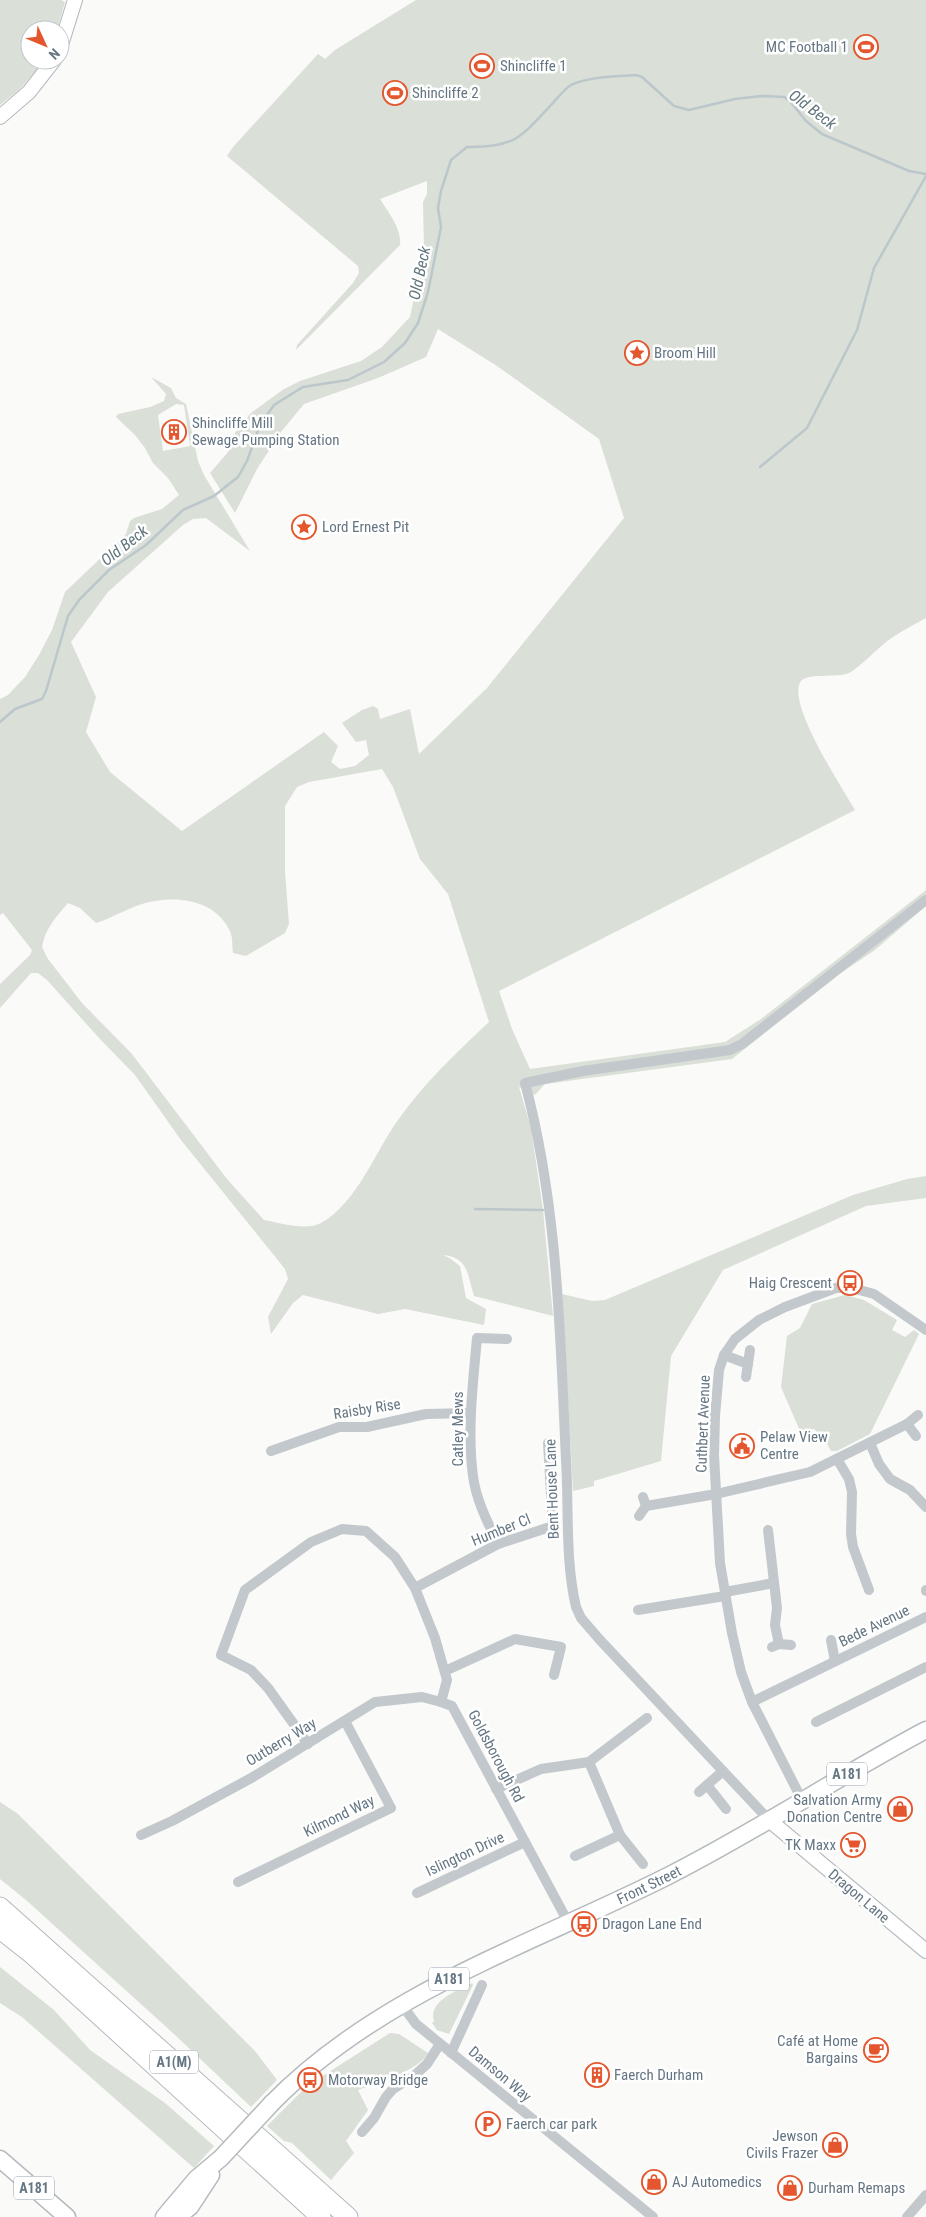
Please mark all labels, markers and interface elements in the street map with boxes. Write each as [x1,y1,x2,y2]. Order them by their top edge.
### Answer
north arrow [20,20,70,70]
sports icon: MC Football 1 [853,34,879,60]
place label: MC Football 1 [766,38,848,56]
text: N [46,45,63,63]
sports icon: Shincliffe 1 [469,53,495,79]
place label: Shincliffe 1 [500,57,567,75]
sports icon: Shincliffe 2 [382,80,408,106]
place label: Shincliffe 2 [412,84,479,102]
water label: Old Beck [785,86,841,134]
water label: Old Beck [405,244,435,302]
place icon: Broom Hill [624,340,650,366]
place label: Broom Hill [654,344,716,362]
place label: Shincliffe Mill Sewage Pumping Station [192,414,340,449]
building icon: Shincliffe Mill Sewage Pumping Station [161,419,187,445]
place icon: Lord Ernest Pit [291,514,317,540]
place label: Lord Ernest Pit [322,518,409,536]
water label: Old Beck [97,521,152,570]
bus stop icon: Haig Crescent [837,1270,863,1296]
place label: Haig Crescent [749,1274,832,1292]
street label: Cuthbert Avenue [692,1375,714,1473]
street label: Catley Mews [449,1391,467,1467]
street label: Raisby Rise [332,1395,402,1423]
place label: Pelaw View Centre [760,1428,828,1463]
public building icon: Pelaw View Centre [729,1433,755,1459]
street label: Bent House Lane [541,1439,563,1539]
street label: Humber Cl [469,1510,533,1550]
street label: Bede Avenue [836,1601,912,1651]
street label: Goldsborough Rd [464,1707,528,1805]
street label: Outberry Way [243,1714,319,1770]
road number: A181 [827,1762,867,1786]
street label: Kilmond Way [301,1791,377,1841]
place label: Salvation Army Donation Centre [787,1791,882,1826]
shop icon: Salvation Army Donation Centre [887,1796,913,1822]
street label: Islington Drive [423,1828,507,1880]
supermarket icon: TK Maxx [840,1832,866,1858]
place label: TK Maxx [785,1836,836,1854]
street label: Front Street [614,1862,684,1908]
street label: Dragon Lane [825,1865,893,1927]
bus stop icon: Dragon Lane End [571,1911,597,1937]
place label: Dragon Lane End [602,1915,702,1933]
road number: A181 [429,1968,469,1990]
place label: Café at Home Bargains [777,2032,858,2067]
cafe icon: Café at Home Bargains [863,2037,889,2063]
street label: Damson Way [465,2042,535,2106]
road number: A1(M) [150,2050,198,2074]
building icon: Faerch Durham [584,2062,610,2088]
place label: Faerch Durham [614,2066,703,2084]
bus stop icon: Motorway Bridge [297,2067,323,2093]
place label: Motorway Bridge [328,2071,428,2089]
parking icon: Faerch car park [475,2111,501,2137]
place label: Faerch car park [506,2115,598,2133]
place label: Jewson Civils Frazer [746,2127,818,2162]
shop icon: Jewson Civils Frazer [822,2132,848,2158]
shop icon: AJ Automedics [641,2169,667,2195]
place label: AJ Automedics [672,2173,762,2191]
shop icon: Durham Remaps [777,2175,803,2201]
road number: A181 [14,2176,54,2200]
place label: Durham Remaps [808,2179,905,2197]

